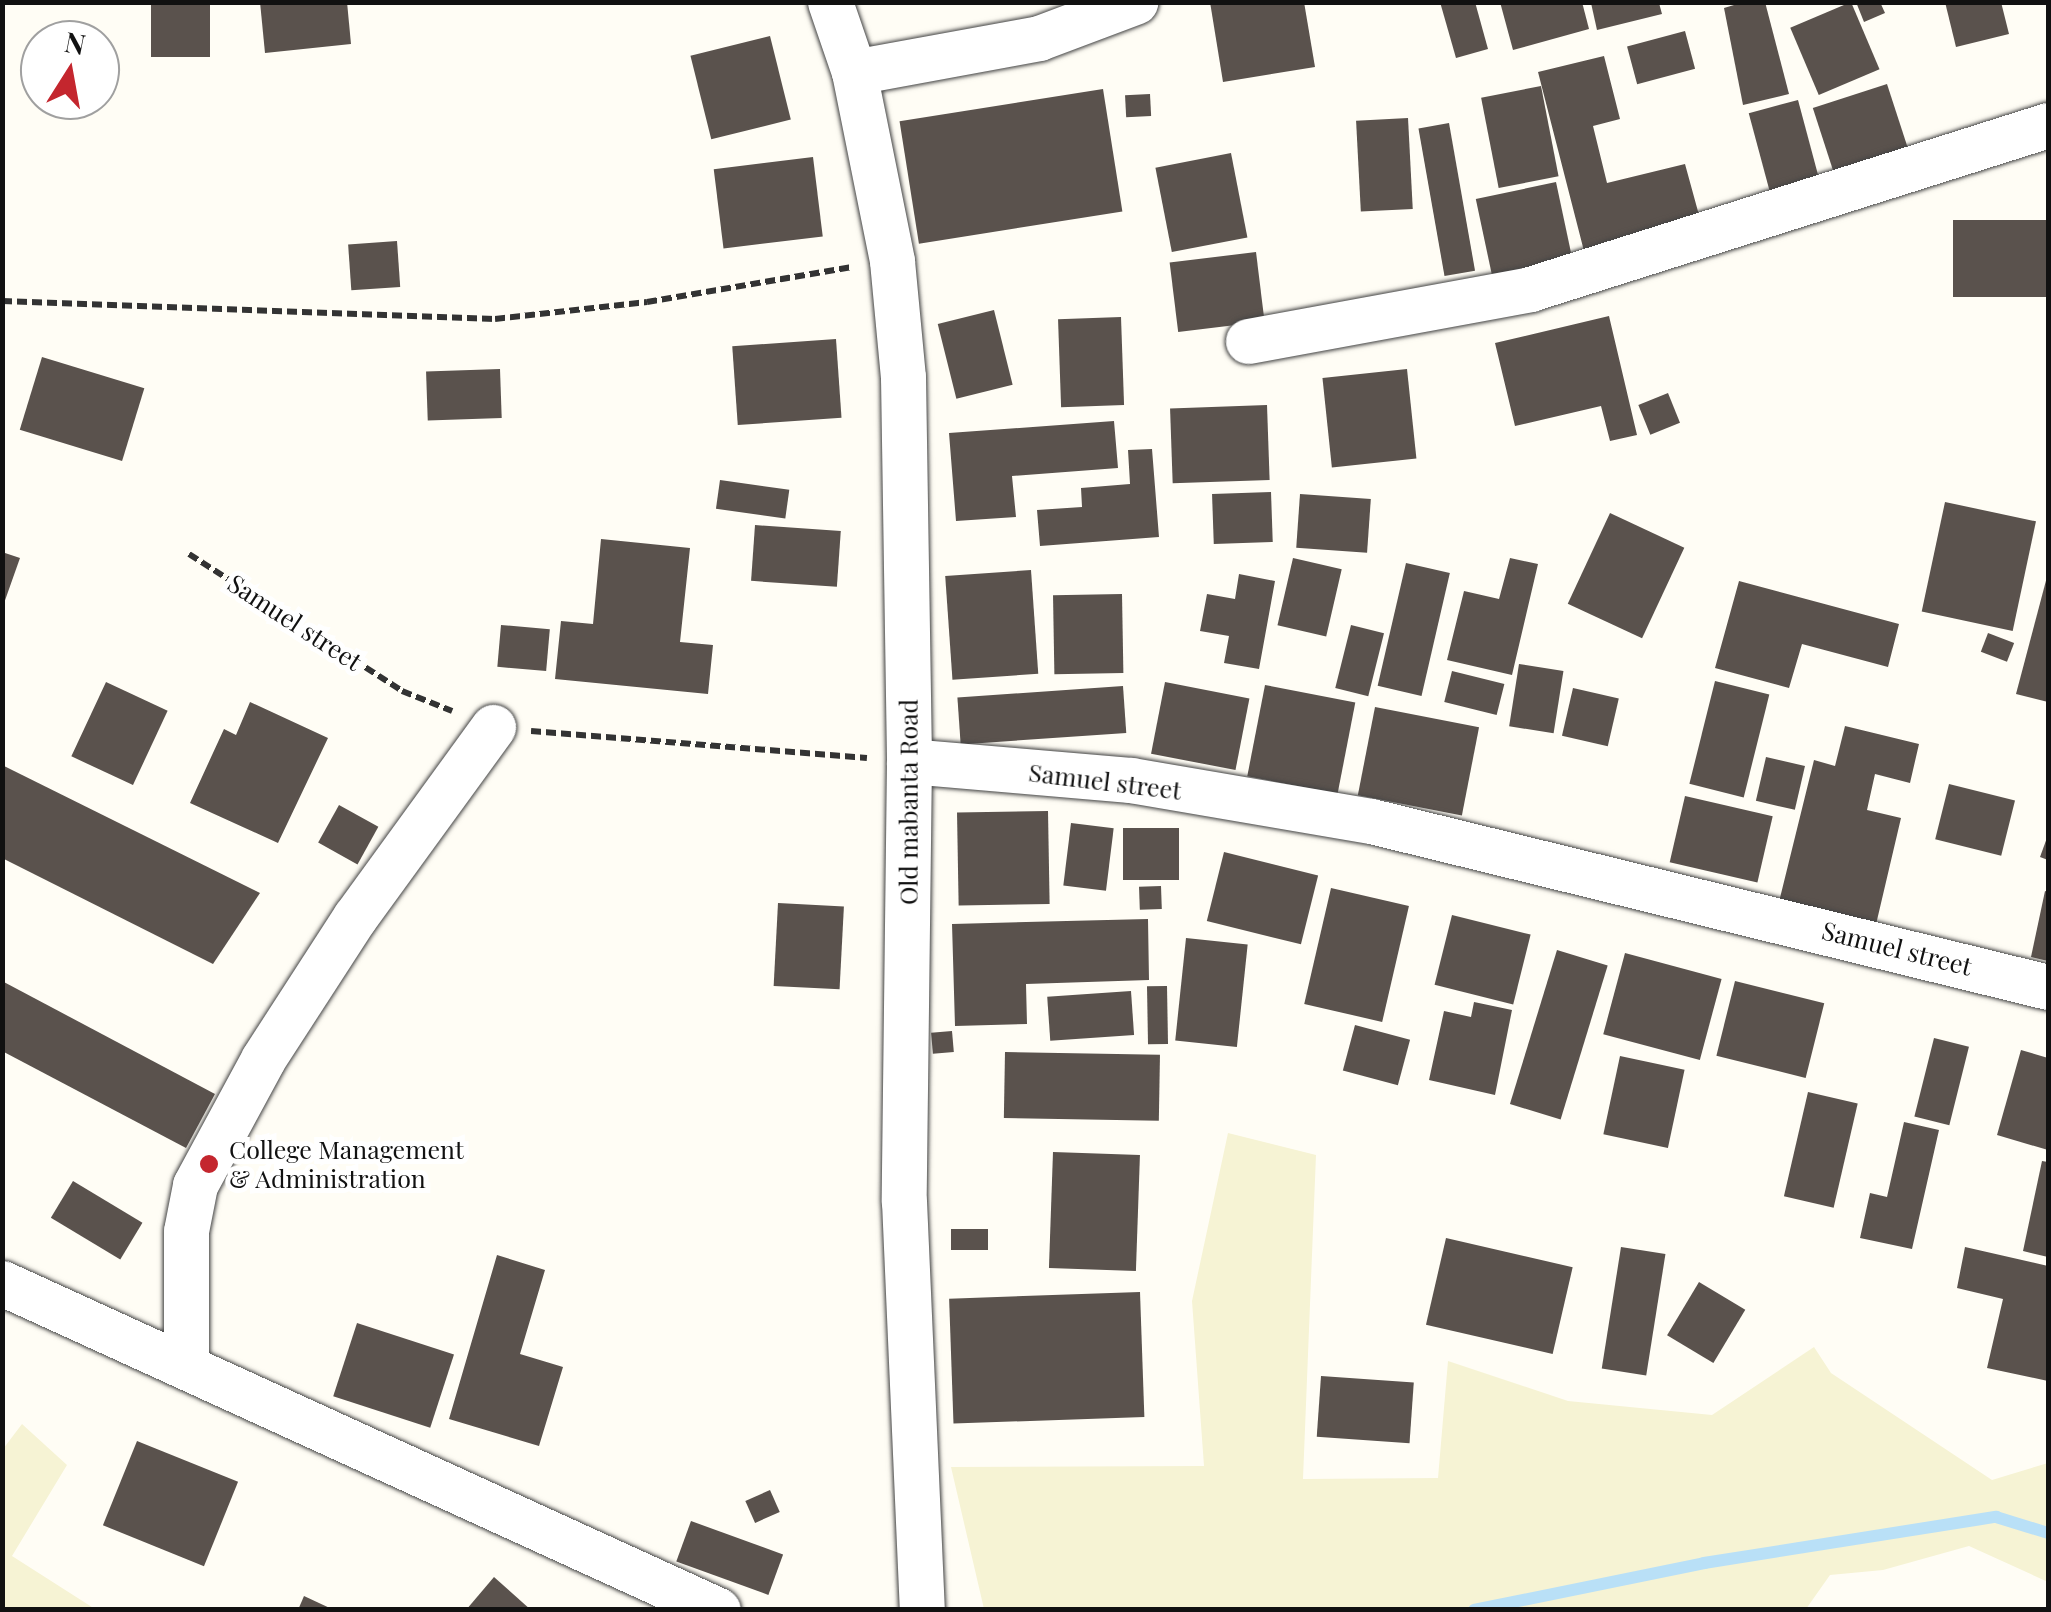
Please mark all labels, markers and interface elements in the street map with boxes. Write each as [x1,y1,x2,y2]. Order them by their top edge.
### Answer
north arrow [20,20,120,120]
text: N [62,22,89,62]
street label: Samuel street [222,568,368,676]
street label: Old mabanta Road [893,699,923,905]
street label: Samuel street [1027,757,1183,805]
street label: Samuel street [1819,915,1975,981]
place label: College Management & Administration [229,1135,464,1194]
marker: College Management & Administration [198,1153,220,1175]

